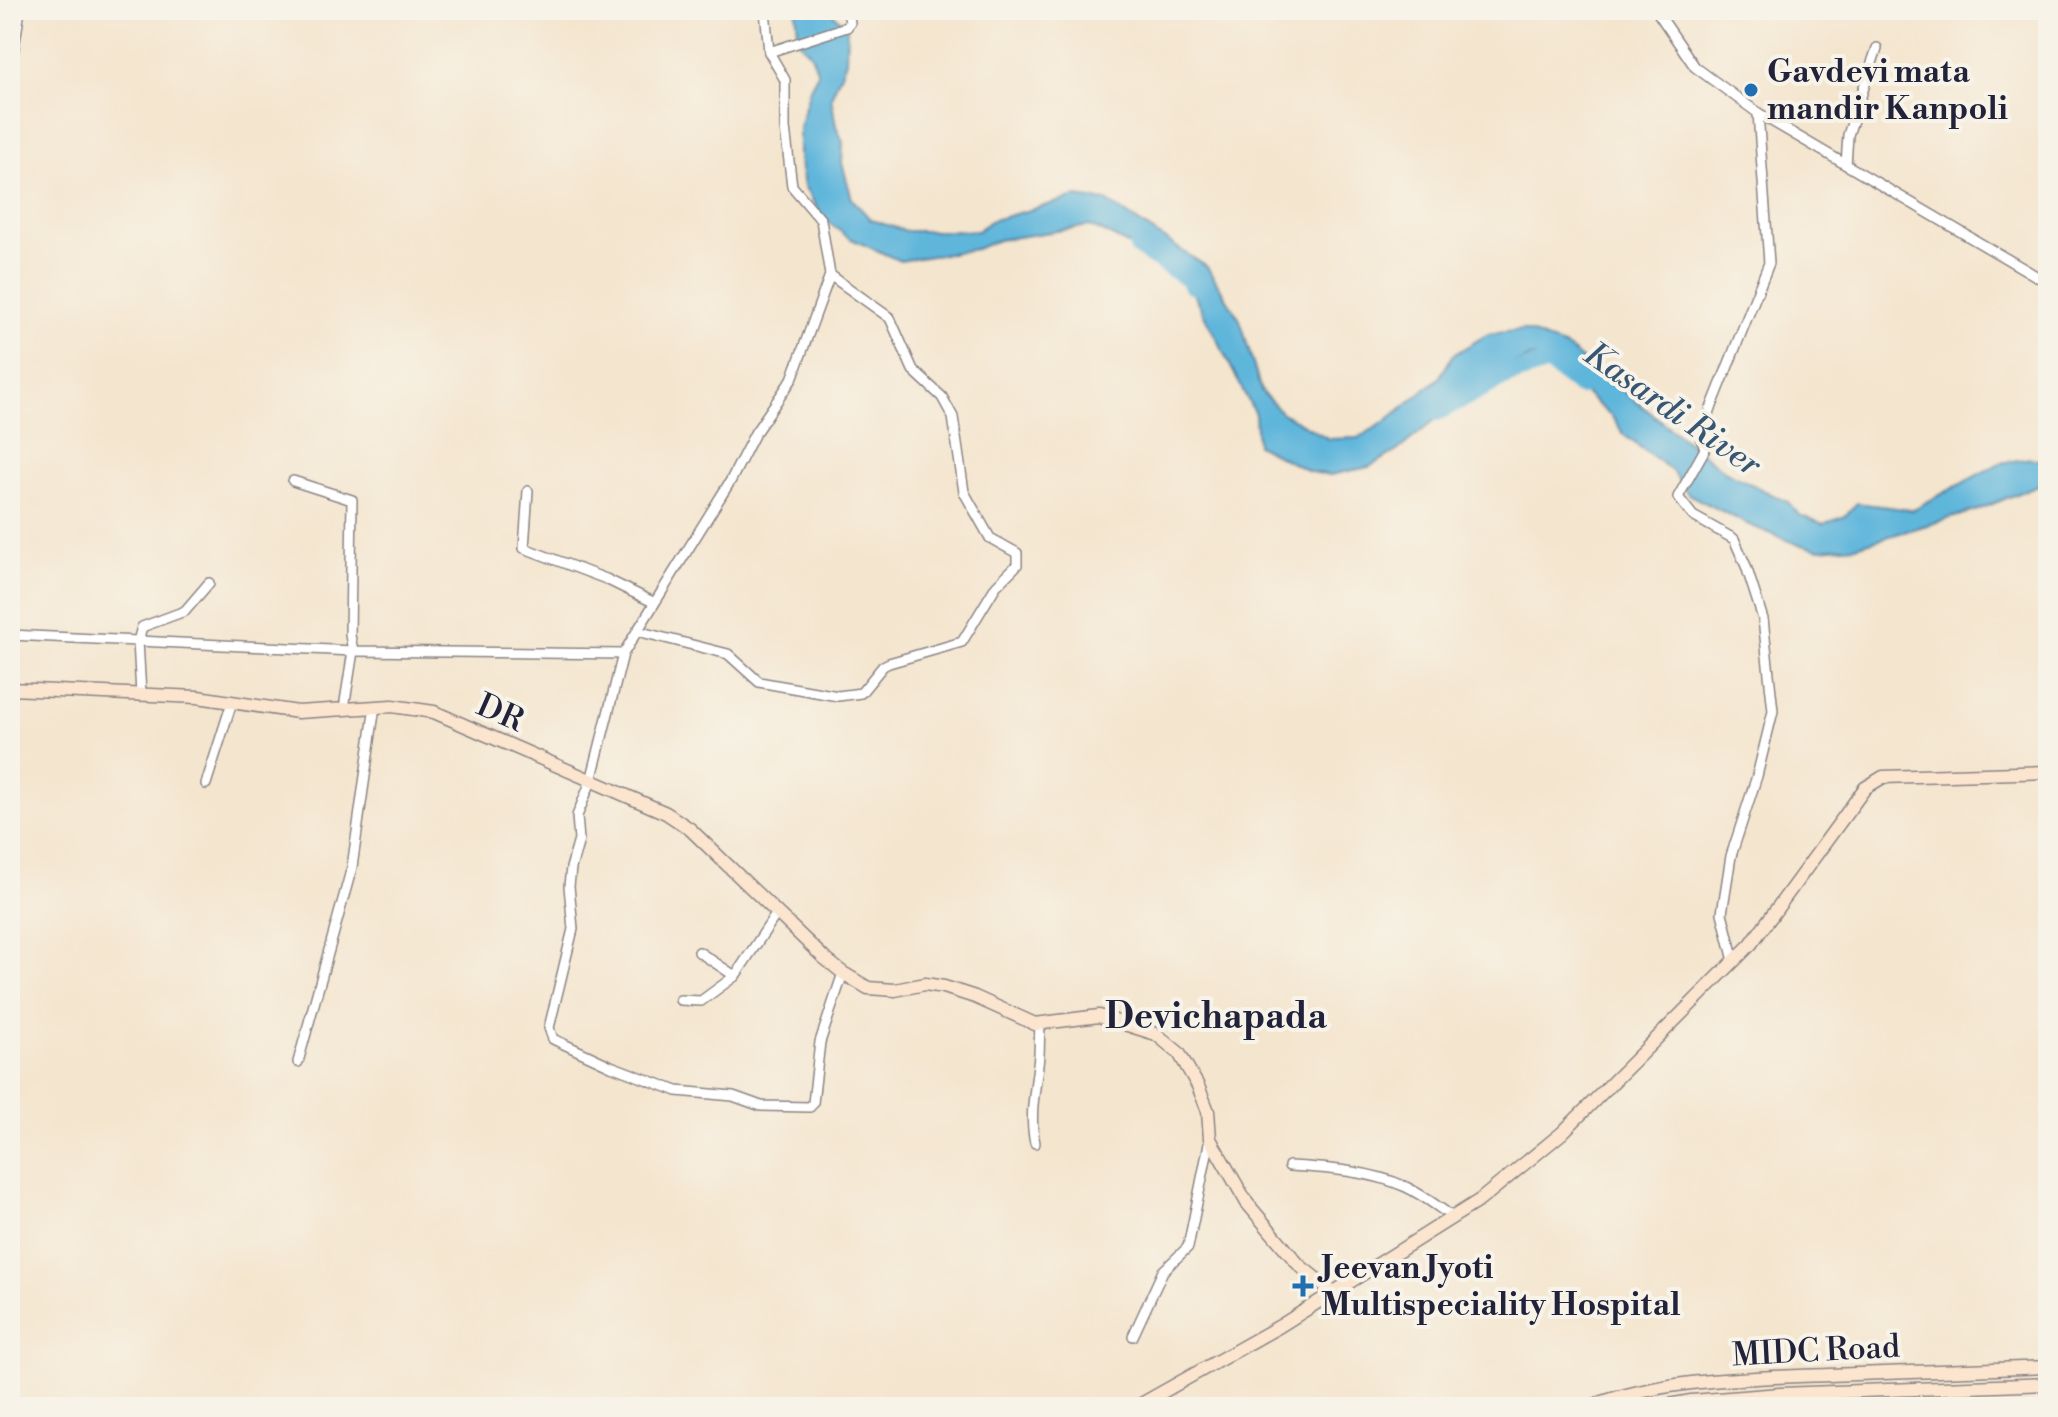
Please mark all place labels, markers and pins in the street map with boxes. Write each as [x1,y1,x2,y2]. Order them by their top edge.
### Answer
place label: Gavdevi mata mandir Kanpoli [1767,52,2008,129]
marker: Gavdevi mata mandir Kanpoli [1742,81,1760,99]
place label: Jeevan Jyoti Multispeciality Hospital [1317,1248,1681,1325]
marker: Jeevan Jyoti Multispeciality Hospital [1292,1275,1314,1297]

